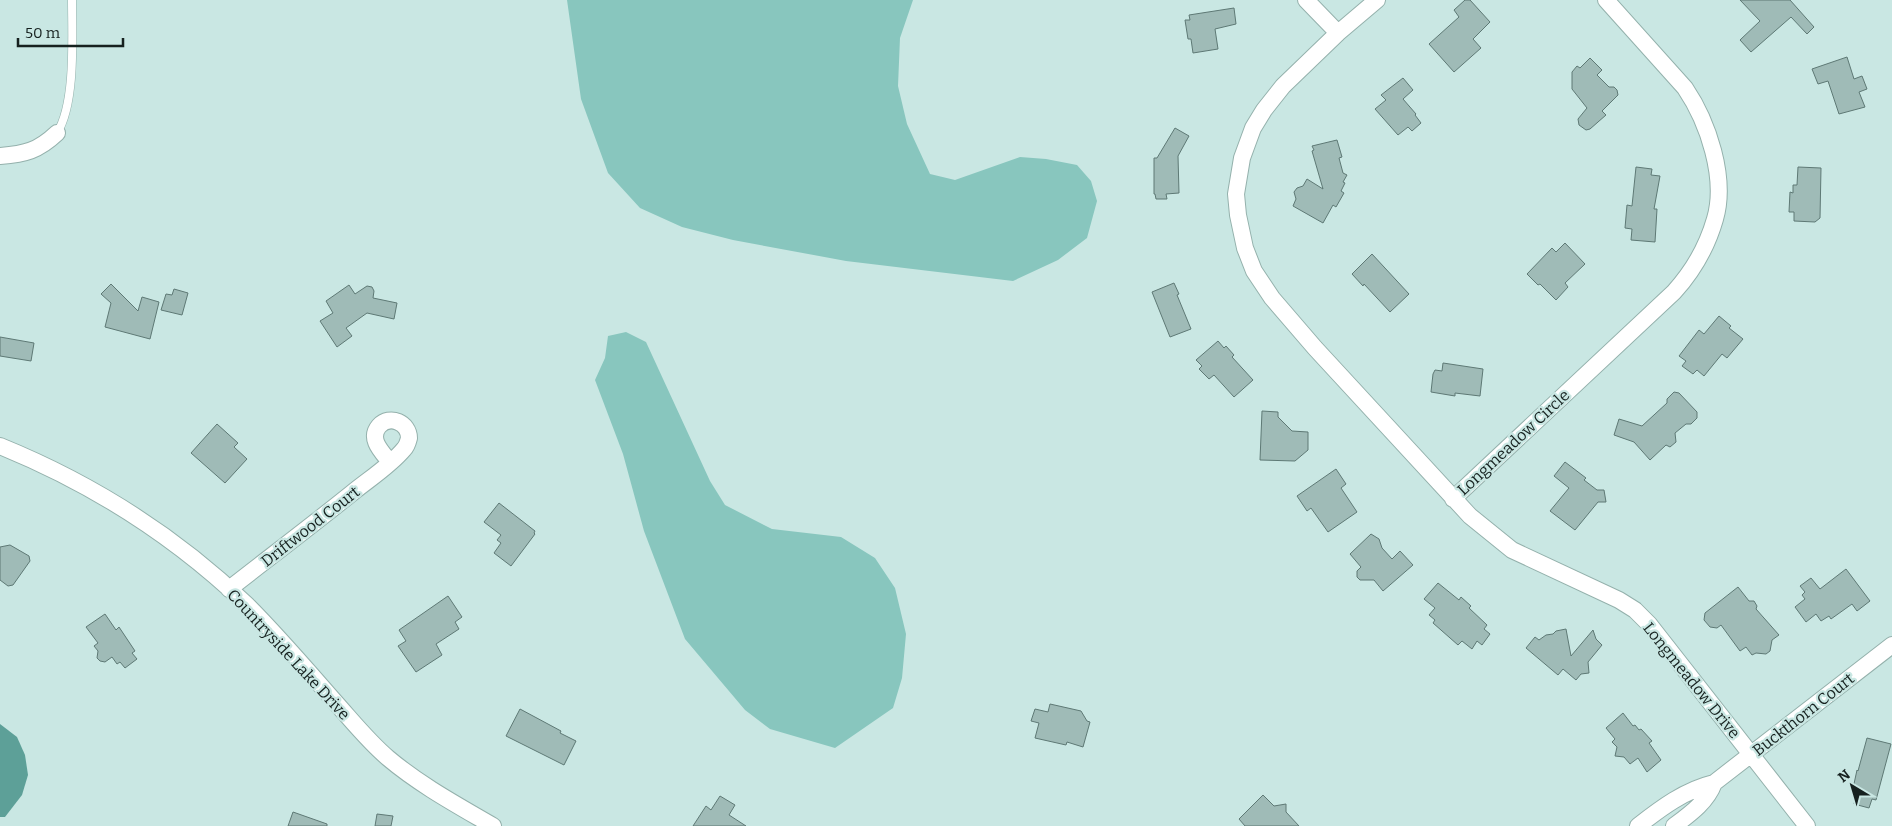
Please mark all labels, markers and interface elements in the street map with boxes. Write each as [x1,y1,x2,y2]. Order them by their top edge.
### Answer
scale bar [18,15,122,47]
text: 50 m [25,24,61,42]
street label: Longmeadow Circle [1453,385,1573,499]
street label: Driftwood Court [257,482,363,571]
street label: Countryside Lake Drive [223,585,354,724]
street label: Longmeadow Drive [1639,619,1744,742]
street label: Buckthorn Court [1749,669,1858,760]
north arrow [1827,761,1877,811]
text: N [1835,766,1854,786]

